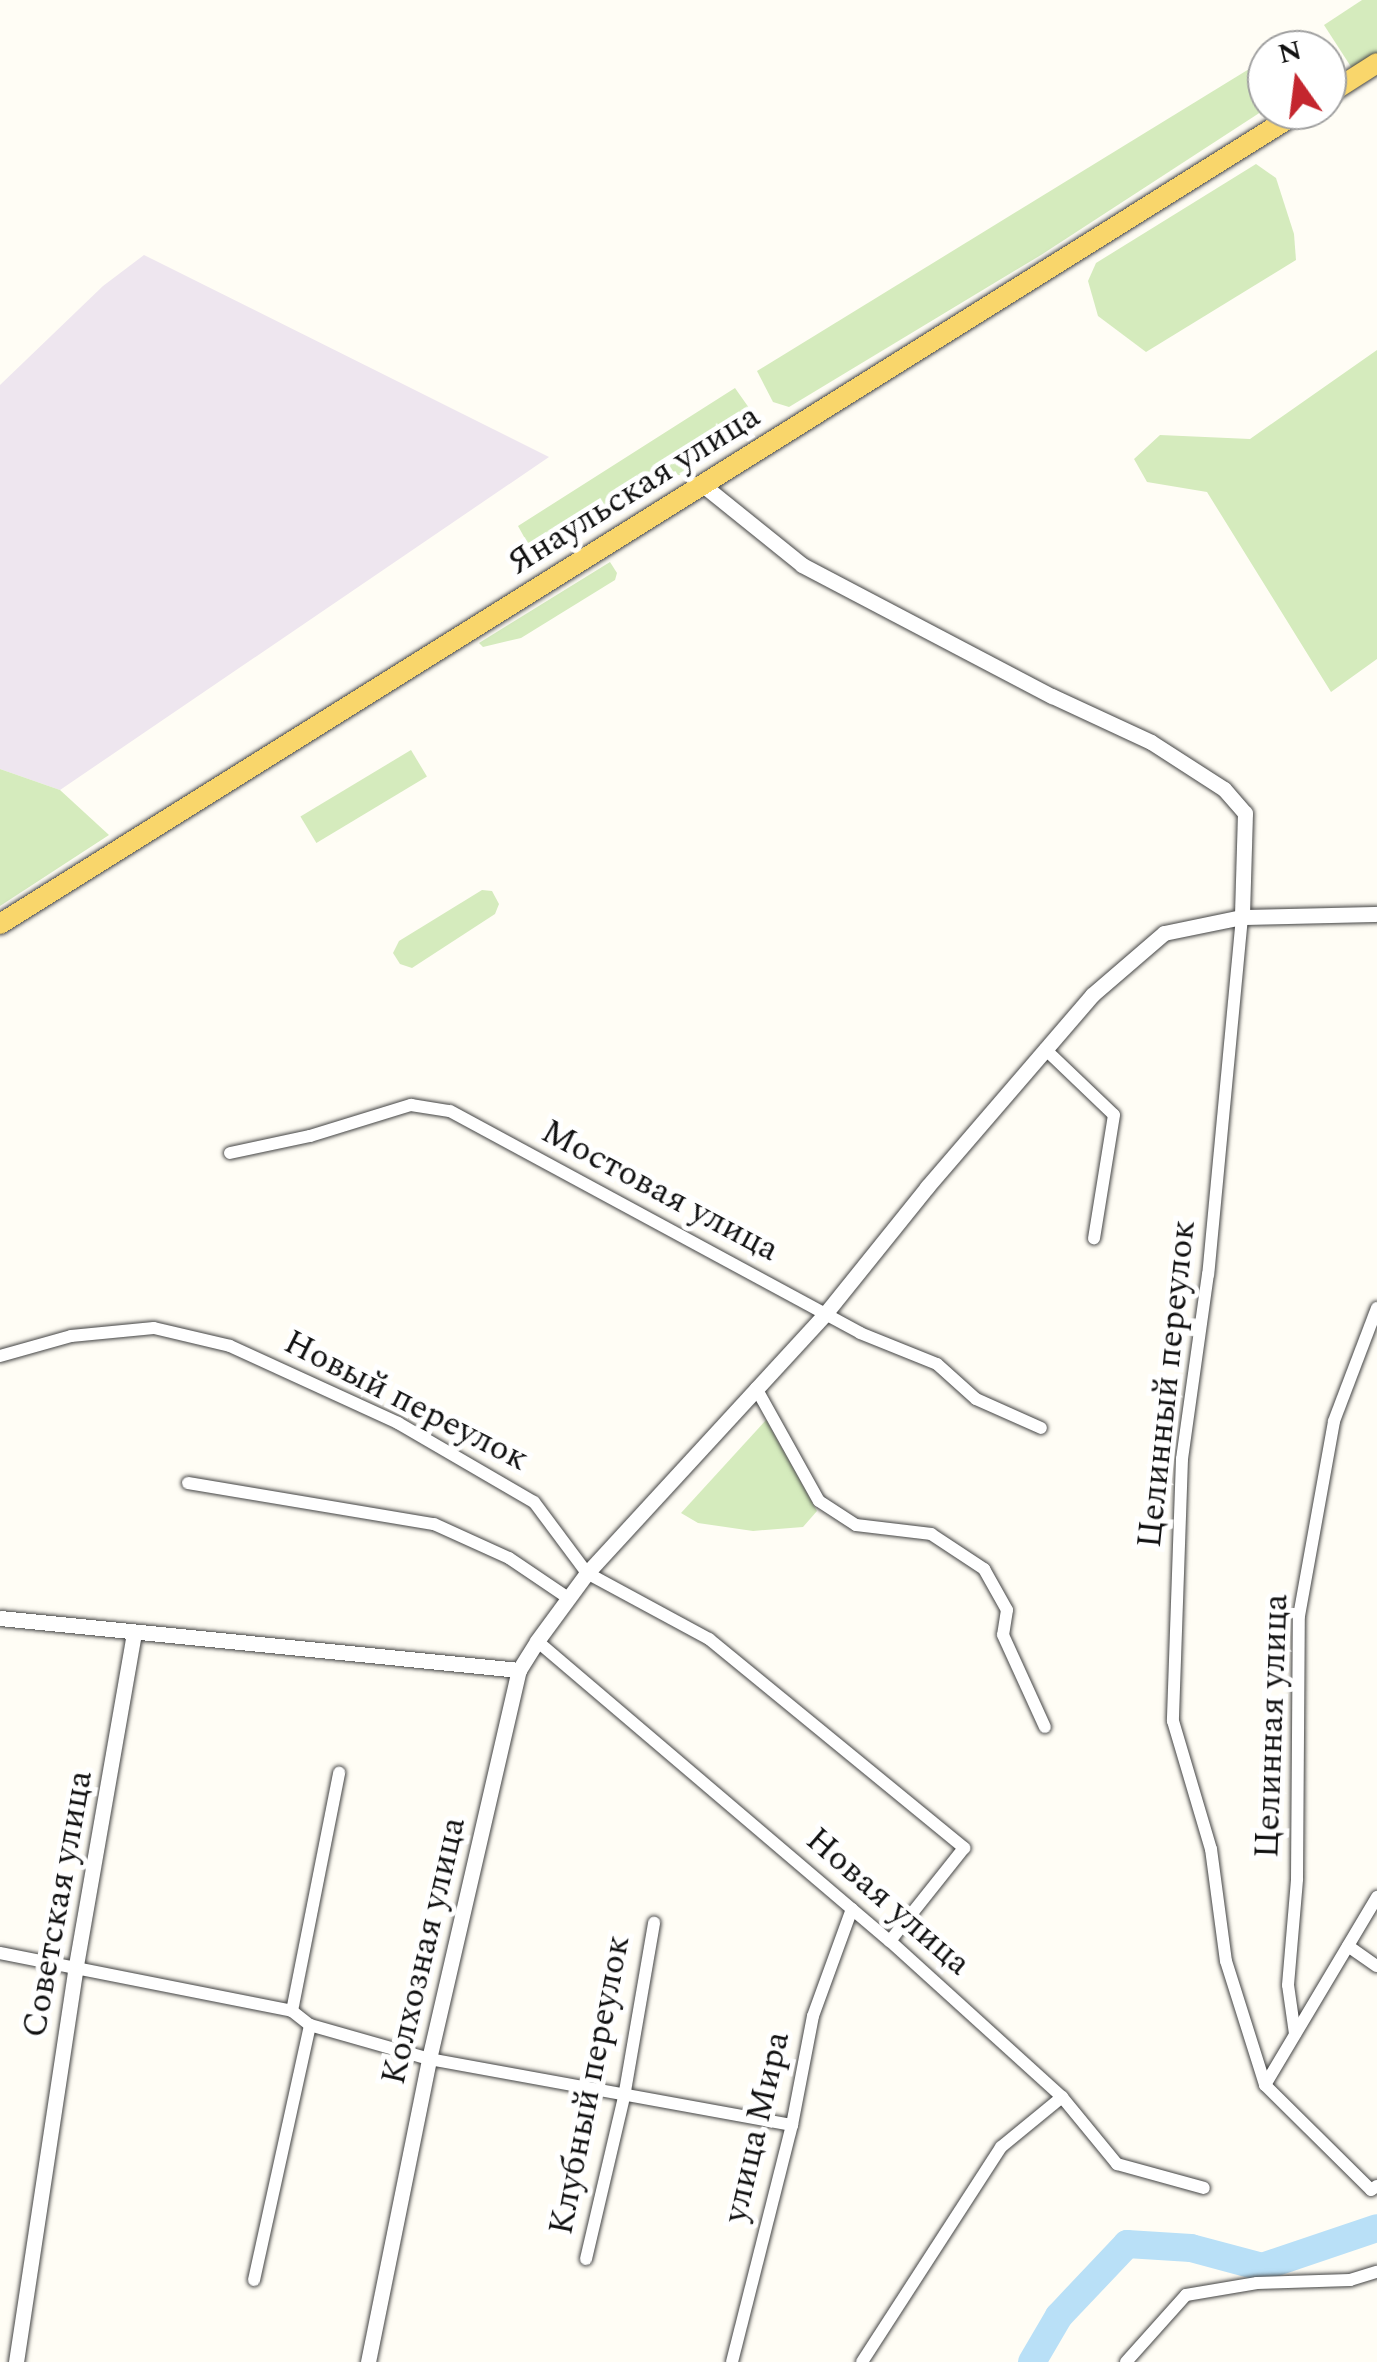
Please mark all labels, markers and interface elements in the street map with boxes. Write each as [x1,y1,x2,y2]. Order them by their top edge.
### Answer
text: N [1274,29,1306,76]
north arrow [1247,30,1347,130]
street label: Янаульская улица [500,395,768,585]
street label: Мостовая улица [534,1111,786,1271]
street label: Целинный переулок [1129,1218,1205,1550]
street label: Новый переулок [277,1321,535,1481]
street label: Целинная улица [1246,1593,1298,1859]
street label: Советская улица [14,1767,102,2041]
street label: Колхозная улица [373,1813,475,2089]
street label: Новая улица [797,1819,979,1985]
street label: Клубный переулок [540,1932,640,2238]
street label: улица Мира [715,2027,799,2227]

